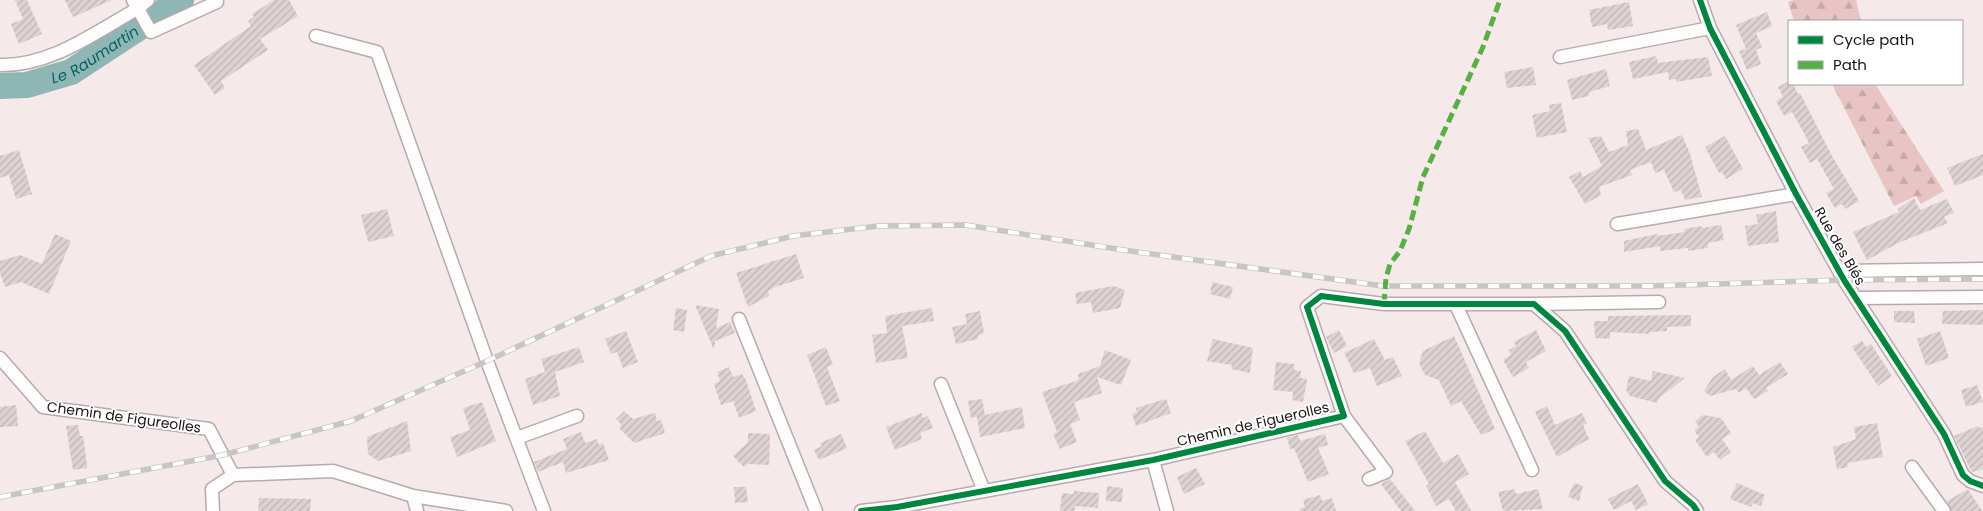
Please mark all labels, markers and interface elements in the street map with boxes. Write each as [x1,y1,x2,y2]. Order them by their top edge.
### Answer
water label: Le Raumartin [48,20,143,88]
legend [1788,20,1963,85]
text: Cycle path [1833,29,1914,50]
text: Path [1833,54,1867,75]
street label: Rue des Blés [1810,203,1870,289]
street label: Chemin de Figureolles [46,396,202,438]
street label: Chemin de Figuerolles [1175,397,1331,451]

